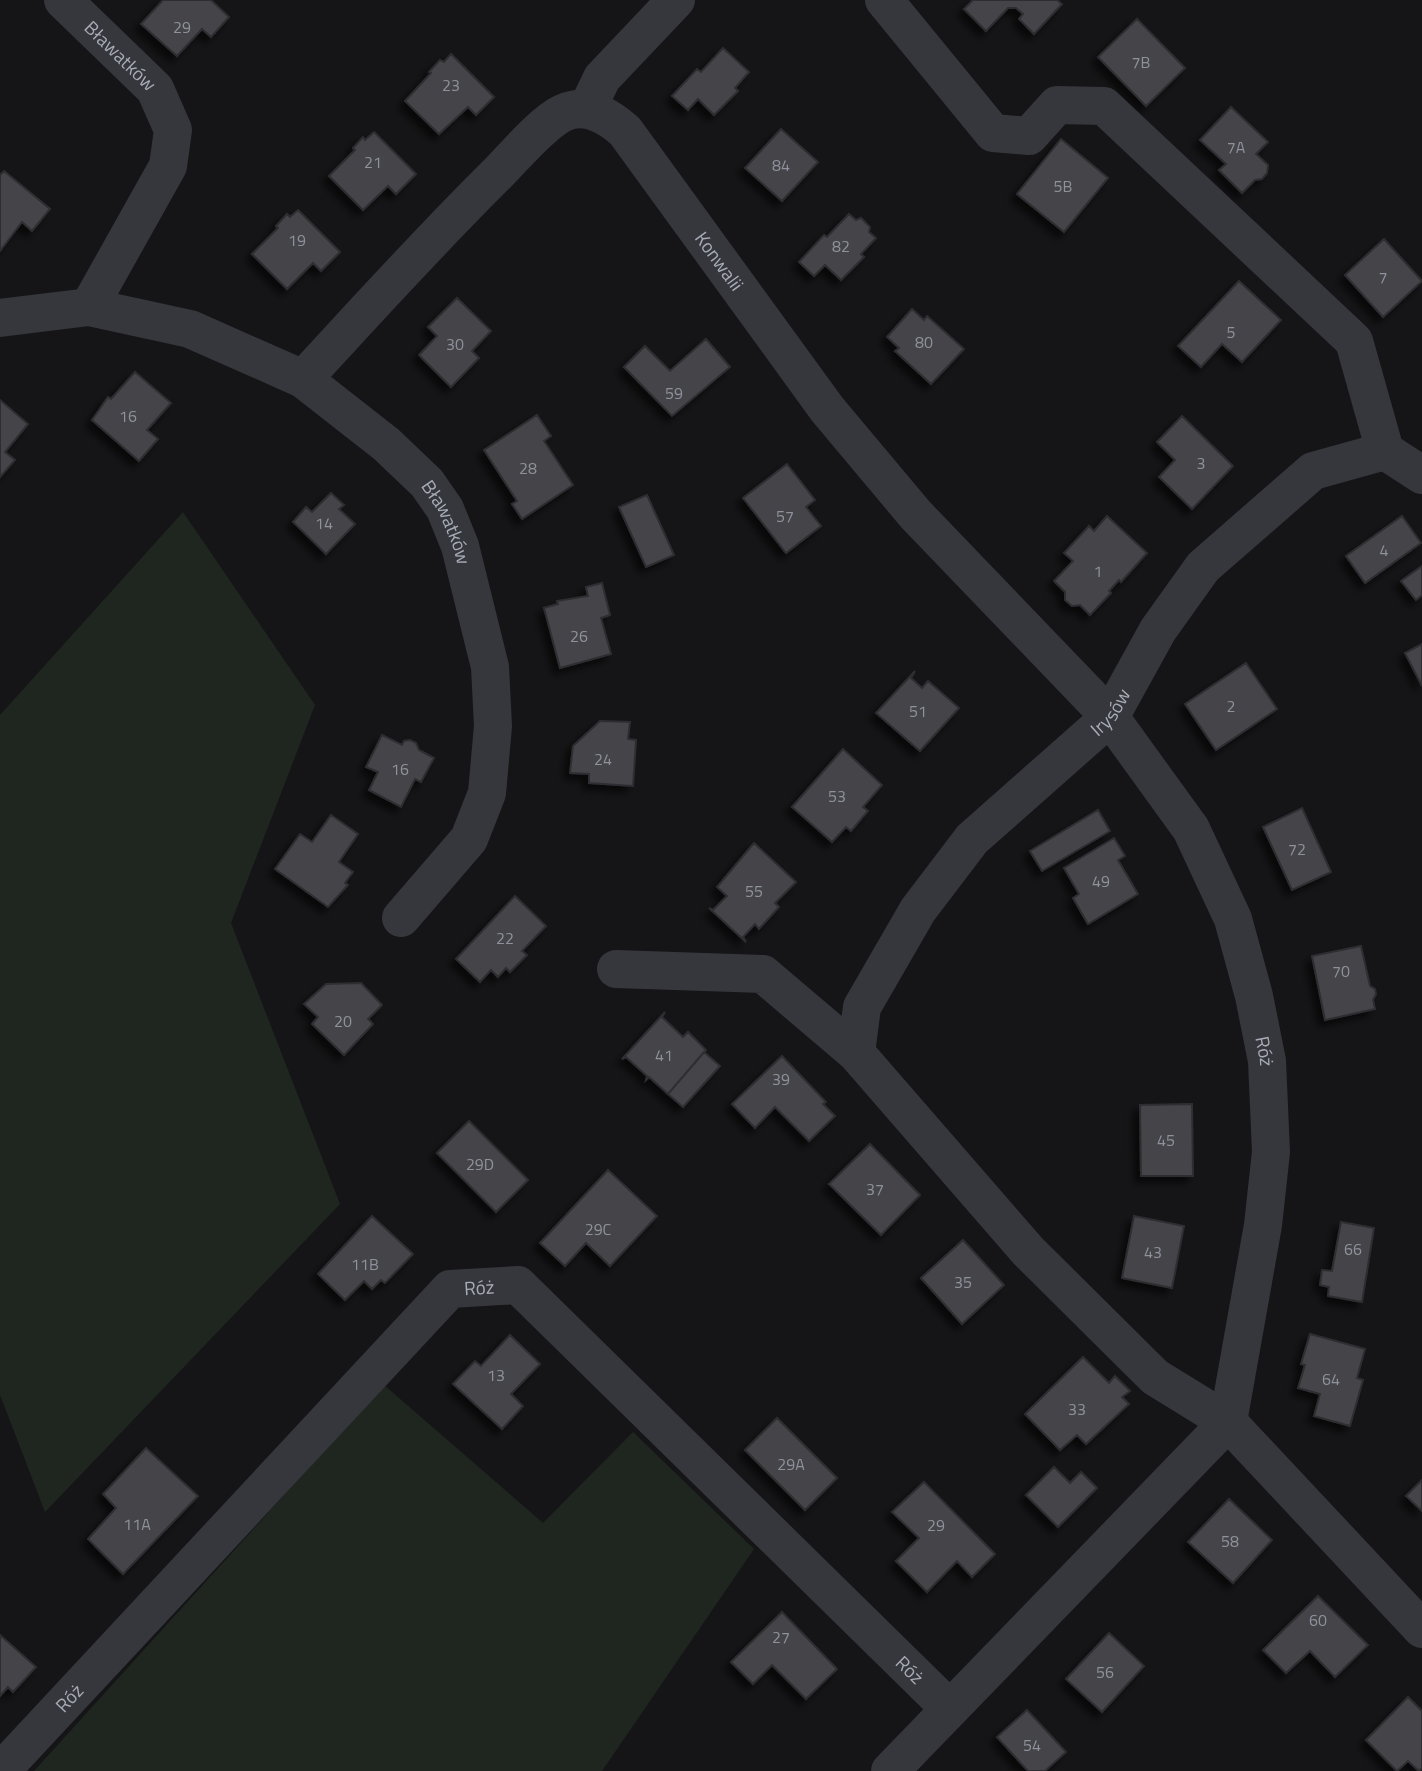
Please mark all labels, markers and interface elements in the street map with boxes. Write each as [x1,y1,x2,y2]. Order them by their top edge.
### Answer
street label: Bławatków [78,13,164,97]
house number: 29 [173,15,191,39]
house number: 7B [1132,50,1151,74]
house number: 23 [442,73,460,97]
house number: 7A [1227,135,1246,159]
house number: 21 [364,150,382,174]
house number: 84 [772,153,790,177]
house number: 5B [1054,174,1073,198]
street label: Konwalii [688,225,751,297]
house number: 19 [288,228,306,252]
house number: 82 [832,234,850,258]
house number: 7 [1379,265,1387,289]
house number: 5 [1227,320,1236,344]
house number: 80 [915,330,933,354]
house number: 30 [446,332,464,356]
house number: 59 [665,381,683,405]
house number: 16 [119,404,137,428]
house number: 3 [1197,451,1205,475]
house number: 28 [519,456,537,480]
street label: Bławatków [415,474,479,567]
house number: 57 [776,504,794,528]
house number: 14 [315,511,333,535]
house number: 4 [1380,538,1389,562]
house number: 1 [1094,559,1102,583]
house number: 26 [570,624,588,648]
street label: Irysów [1083,683,1137,742]
house number: 2 [1227,694,1235,718]
house number: 51 [909,699,927,723]
house number: 24 [594,747,612,771]
house number: 16 [391,757,409,781]
house number: 53 [828,784,846,808]
house number: 72 [1288,837,1306,861]
house number: 49 [1092,869,1110,893]
house number: 55 [745,879,763,903]
house number: 22 [496,926,514,950]
house number: 70 [1332,959,1350,983]
house number: 20 [334,1009,352,1033]
street label: Róż [1248,1034,1282,1067]
house number: 41 [655,1043,673,1067]
house number: 39 [772,1067,790,1091]
house number: 45 [1157,1128,1175,1152]
house number: 29D [466,1152,494,1176]
house number: 37 [866,1177,884,1201]
house number: 29C [585,1217,612,1241]
house number: 66 [1344,1237,1362,1261]
house number: 43 [1144,1240,1162,1264]
house number: 11B [351,1252,379,1276]
house number: 35 [954,1270,972,1294]
street label: Róż [463,1271,495,1302]
house number: 13 [487,1363,505,1387]
house number: 64 [1322,1367,1340,1391]
house number: 33 [1068,1397,1086,1421]
house number: 29A [777,1452,805,1476]
house number: 11A [123,1512,151,1536]
house number: 29 [927,1513,945,1537]
house number: 58 [1221,1529,1239,1553]
house number: 60 [1309,1608,1327,1632]
house number: 27 [772,1625,790,1649]
street label: Róż [889,1648,931,1690]
house number: 56 [1096,1660,1114,1684]
street label: Róż [48,1677,90,1718]
house number: 54 [1023,1733,1041,1757]

